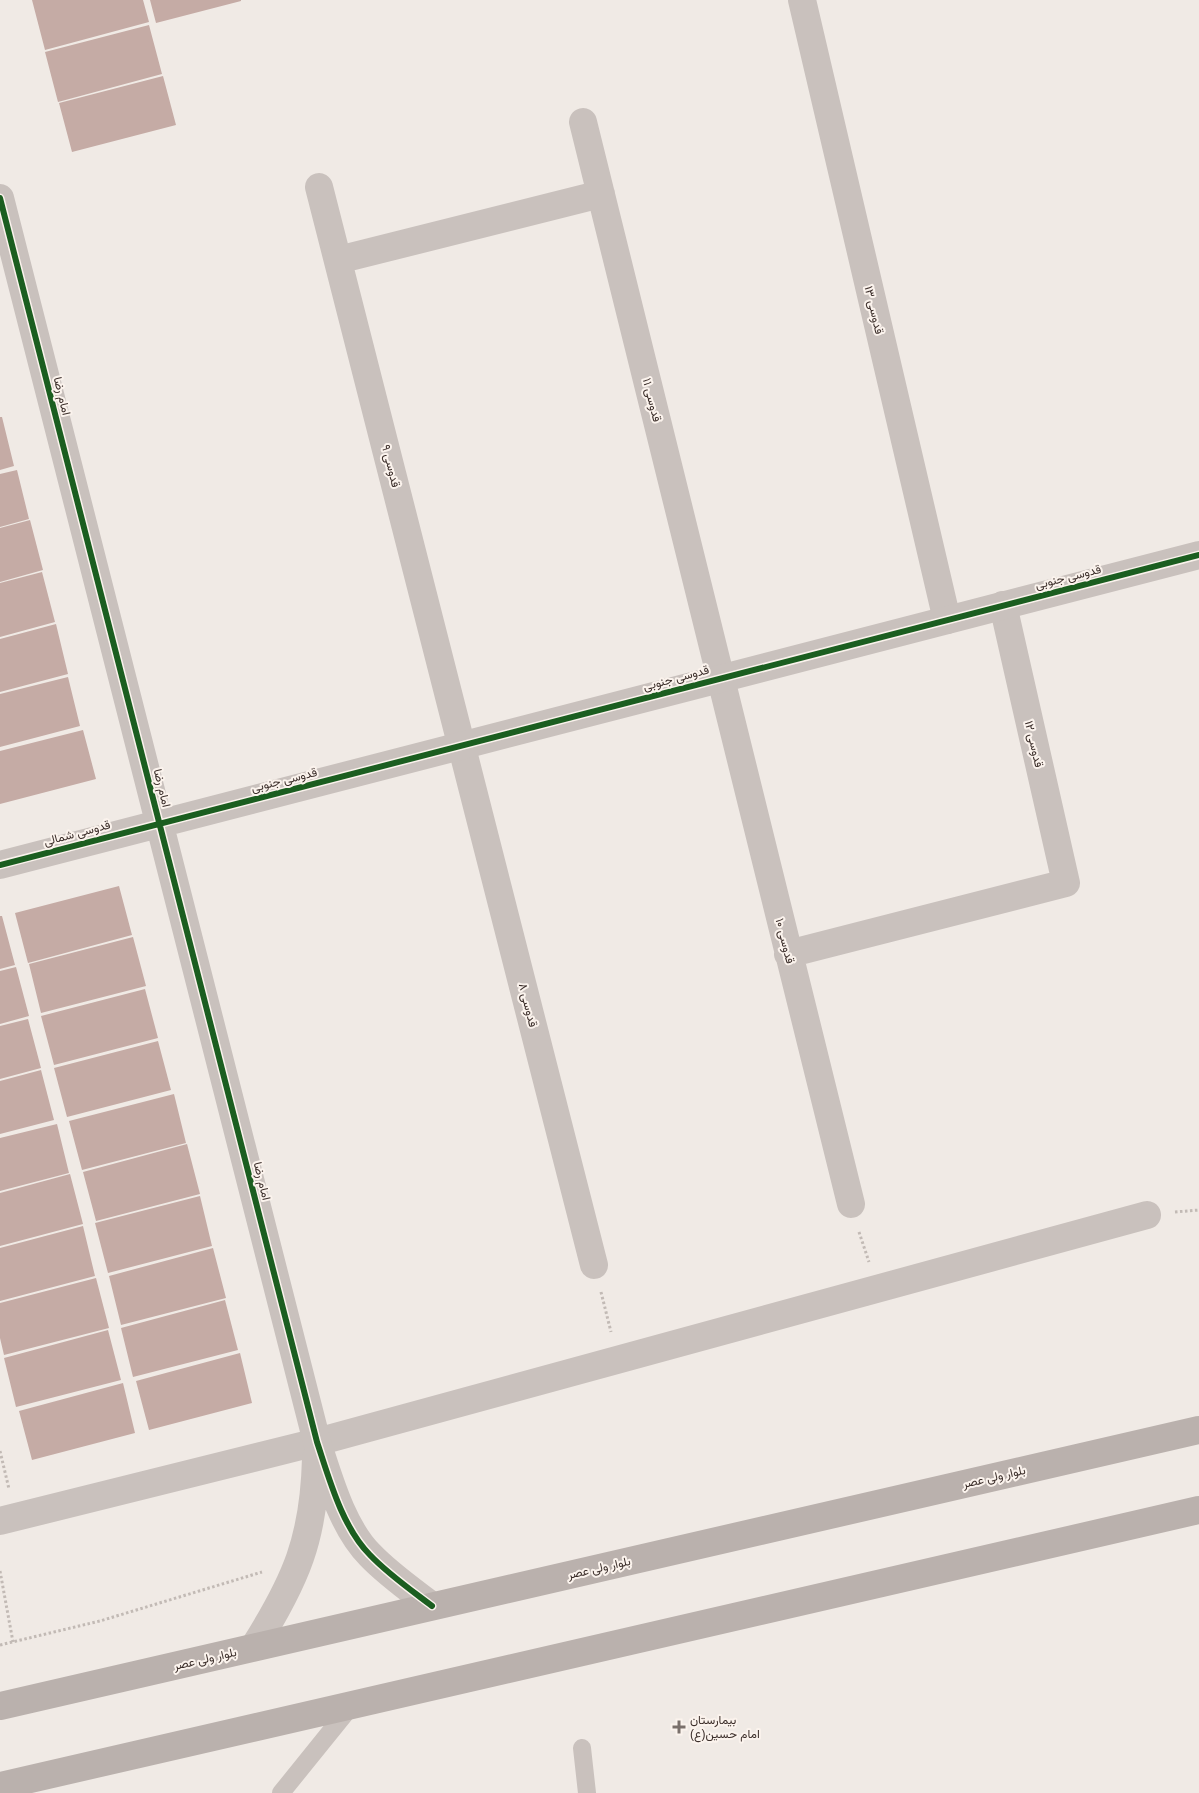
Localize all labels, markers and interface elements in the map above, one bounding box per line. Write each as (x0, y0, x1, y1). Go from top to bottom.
street label: قدوسی ۱۳ (861, 284, 886, 336)
street label: امام رضا (50, 375, 74, 417)
street label: قدوسی ۱۱ (639, 377, 664, 424)
street label: قدوسی ۹ (378, 443, 403, 489)
street label: قدوسی جنوبی (1033, 562, 1103, 593)
street label: قدوسی جنوبی (642, 662, 711, 694)
street label: قدوسی ۱۲ (1021, 719, 1046, 769)
street label: قدوسی جنوبی (249, 765, 319, 796)
street label: امام رضا (150, 767, 174, 809)
street label: قدوسی شمالی (42, 817, 112, 850)
street label: قدوسی ۱۰ (772, 917, 797, 965)
street label: قدوسی ۸ (515, 982, 540, 1029)
street label: امام رضا (250, 1160, 274, 1202)
street label: بلوار ولی عصر (960, 1463, 1027, 1492)
street label: بلوار ولی عصر (565, 1554, 632, 1583)
street label: بلوار ولی عصر (171, 1645, 238, 1674)
place label: بیمارستان امام حسین(ع) (690, 1713, 760, 1743)
marker: بیمارستان امام حسین(ع) (672, 1720, 686, 1734)

